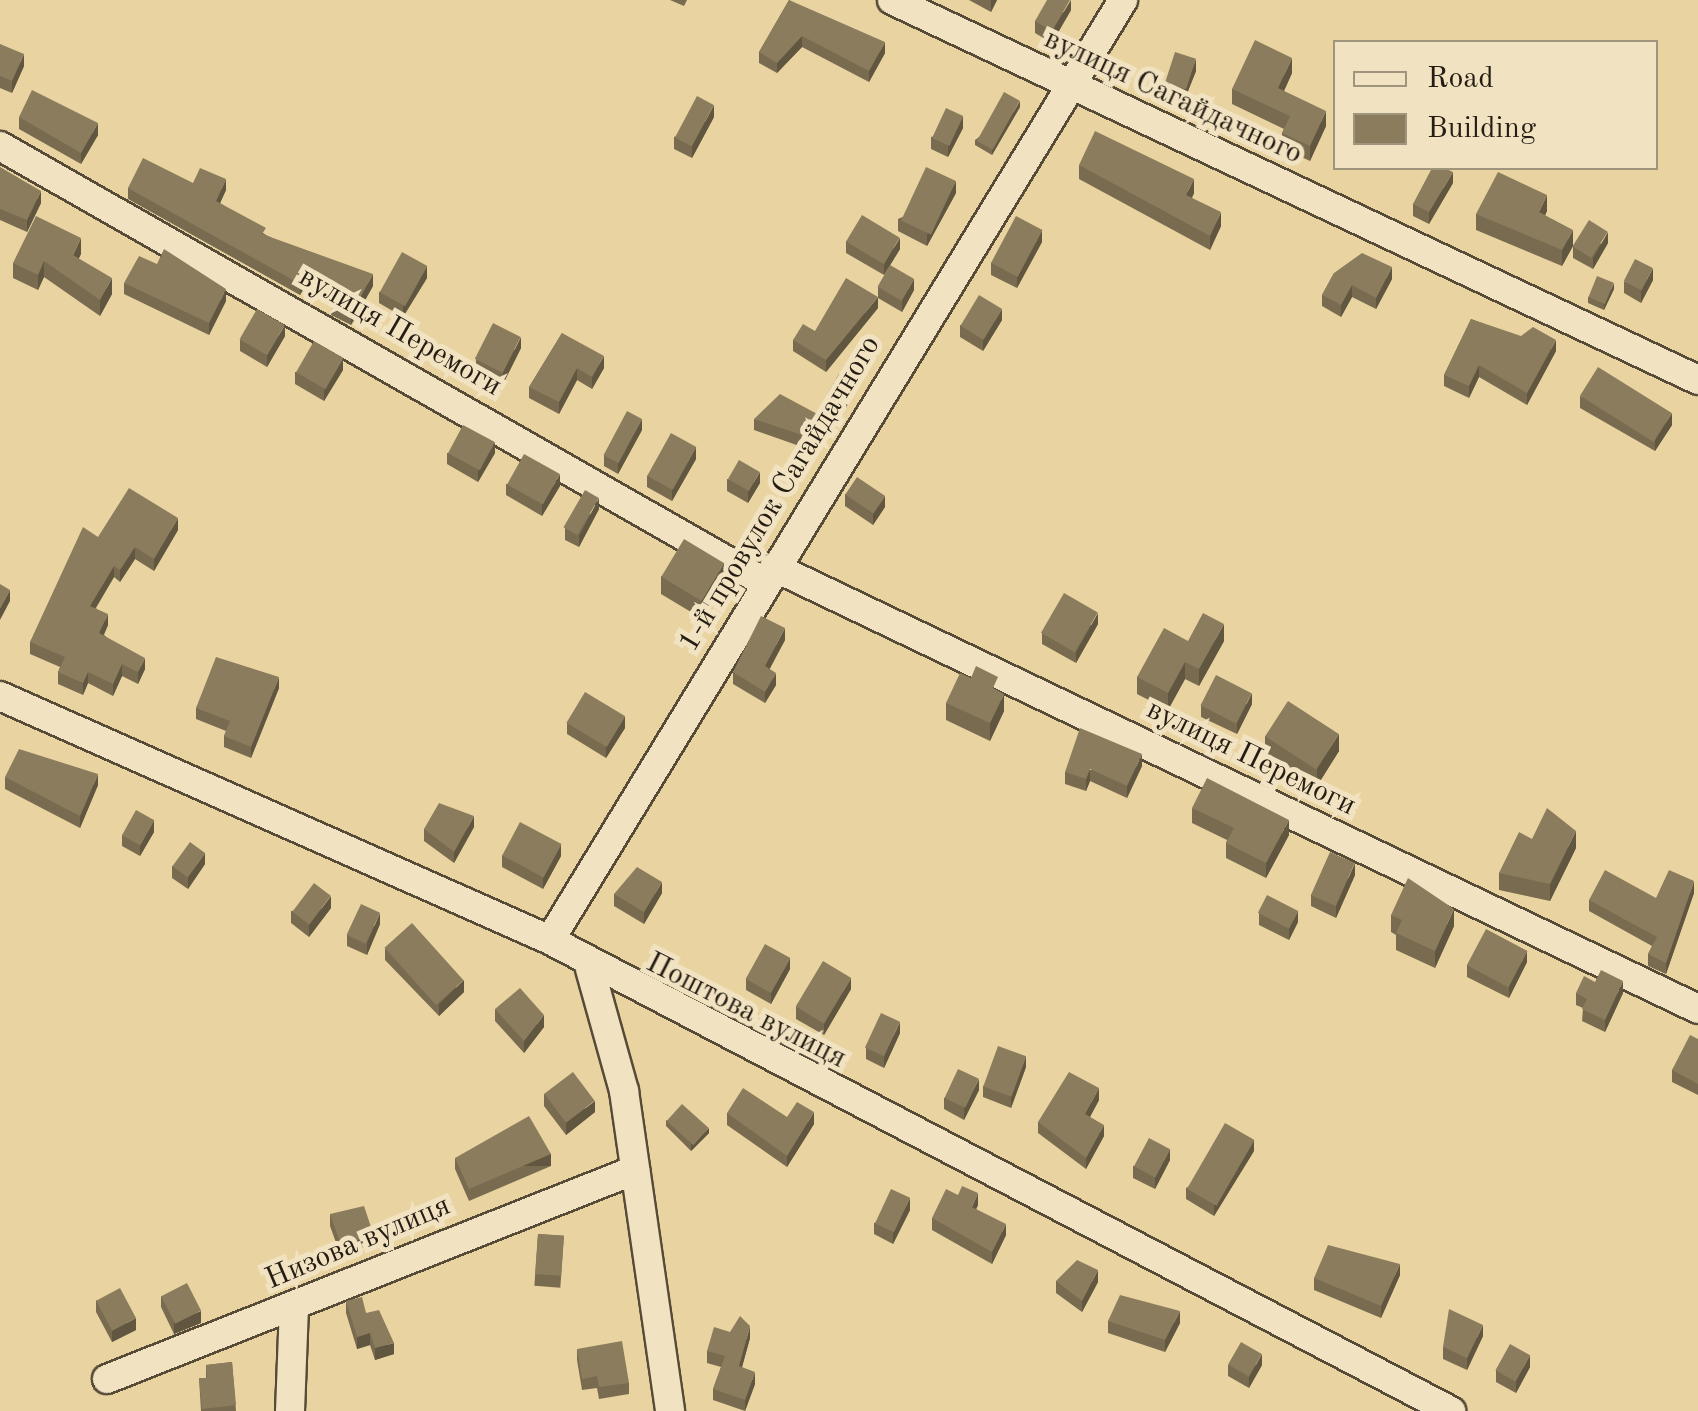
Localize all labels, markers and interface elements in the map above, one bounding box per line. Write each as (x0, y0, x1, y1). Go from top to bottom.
street label: вулиця Сагайдачного (1038, 21, 1308, 173)
legend (1333, 40, 1658, 170)
text: Road (1427, 64, 1494, 94)
text: Building (1427, 114, 1536, 144)
street label: вулиця Перемоги (292, 259, 508, 405)
street label: 1-й провулок Сагайдачного (671, 329, 889, 659)
street label: вулиця Перемоги (1140, 692, 1362, 824)
street label: Поштова вулиця (640, 945, 852, 1077)
street label: Низова вулиця (260, 1188, 456, 1298)

